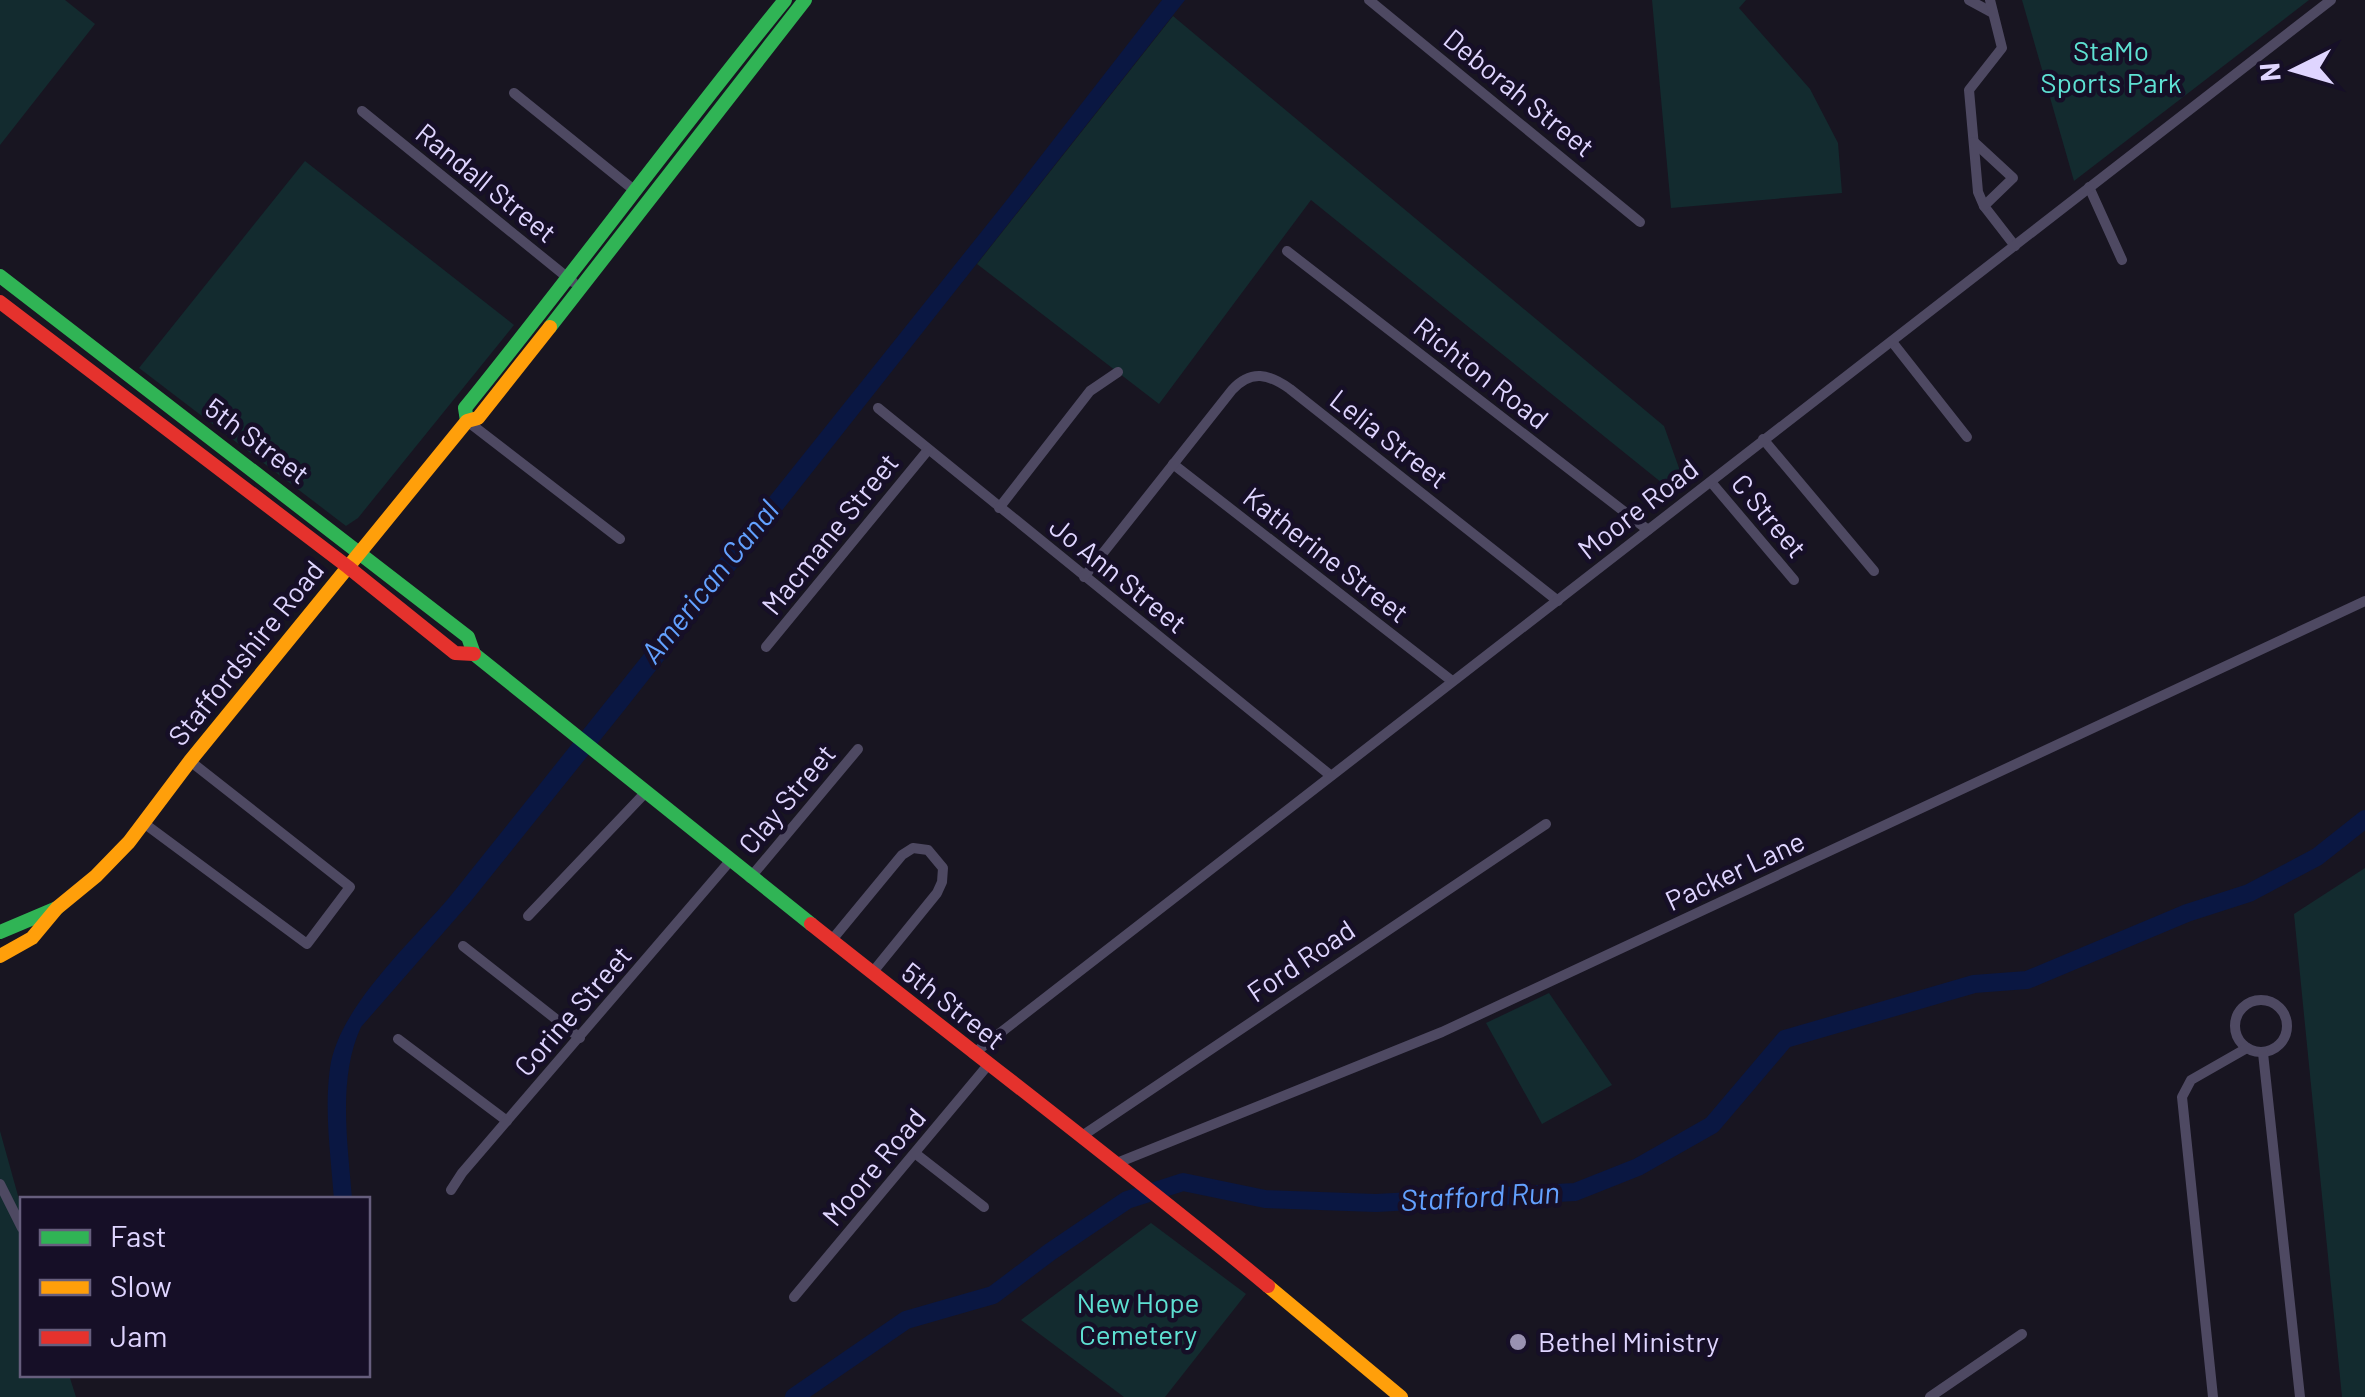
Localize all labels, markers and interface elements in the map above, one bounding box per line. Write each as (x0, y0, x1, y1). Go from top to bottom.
north arrow (2245, 20, 2345, 120)
street label: Deborah Street (1437, 21, 1602, 163)
park label: StaMo Sports Park (2040, 33, 2182, 99)
text: N (2251, 62, 2287, 83)
street label: Randall Street (410, 115, 564, 249)
street label: Richton Road (1407, 309, 1556, 435)
street label: Lelia Street (1324, 381, 1456, 495)
street label: 5th Street (199, 390, 316, 490)
street label: Macmane Street (754, 446, 905, 621)
street label: Moore Road (1571, 451, 1704, 566)
street label: C Street (1725, 466, 1815, 564)
street label: Katherine Street (1237, 479, 1416, 629)
water label: American Canal (632, 492, 785, 669)
street label: Jo Ann Street (1043, 509, 1194, 640)
street label: Staffordshire Road (160, 553, 330, 752)
street label: Clay Street (731, 737, 842, 860)
street label: Packer Lane (1660, 823, 1810, 917)
street label: Ford Road (1240, 912, 1361, 1009)
street label: Corine Street (506, 938, 638, 1082)
street label: 5th Street (895, 954, 1012, 1056)
street label: Moore Road (814, 1101, 932, 1232)
water label: Stafford Run (1399, 1173, 1561, 1217)
legend (20, 1197, 370, 1377)
text: Fast (110, 1217, 167, 1253)
text: Slow (110, 1267, 172, 1303)
park label: New Hope Cemetery (1076, 1285, 1200, 1351)
text: Jam (110, 1317, 167, 1353)
place label: Bethel Ministry (1538, 1324, 1719, 1358)
marker: Bethel Ministry (1507, 1331, 1529, 1353)

